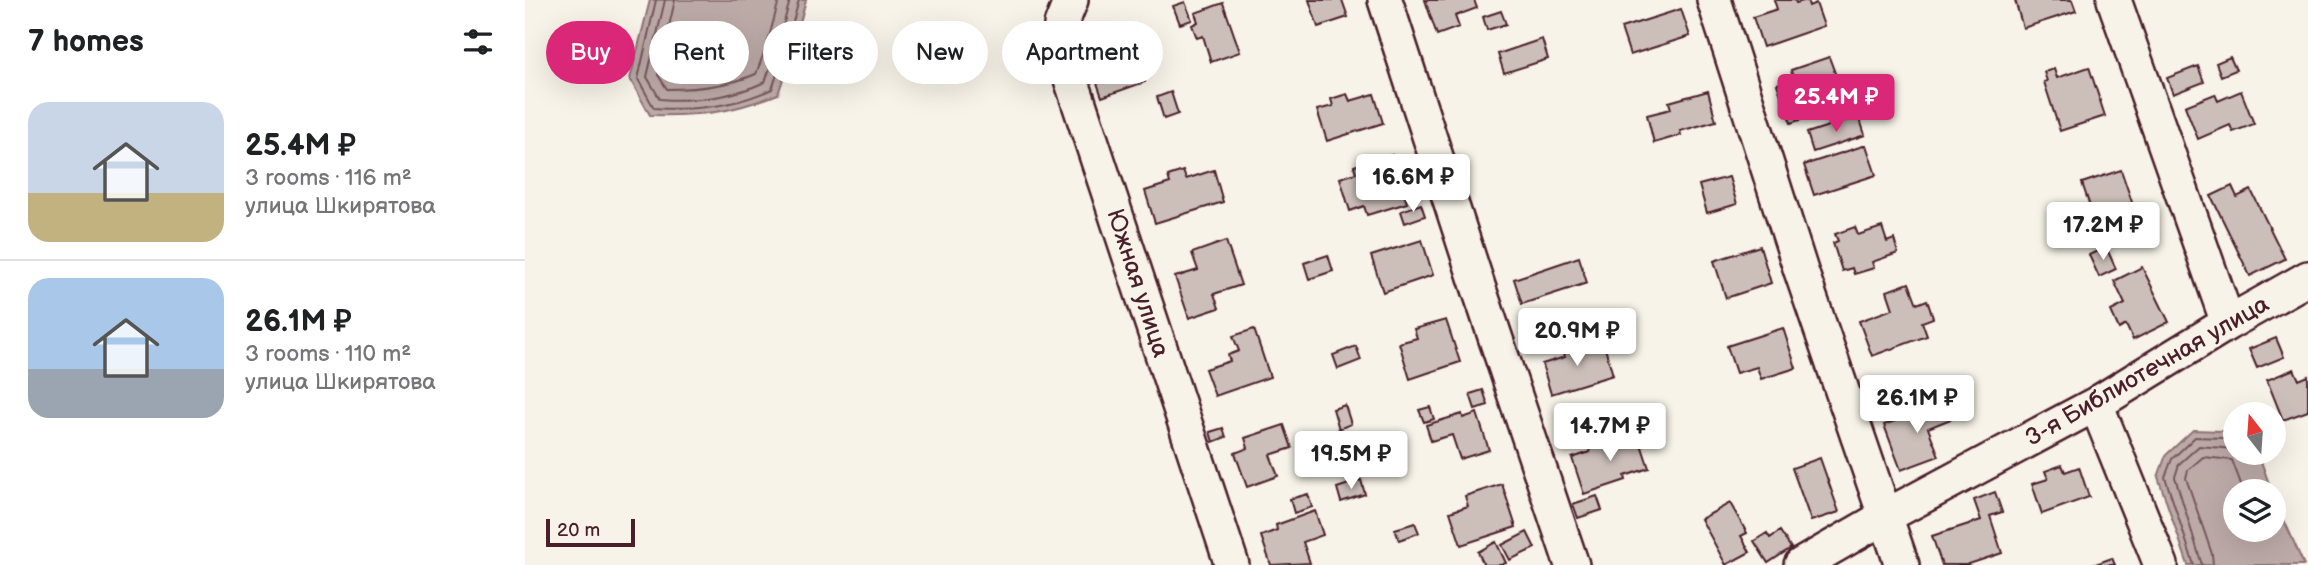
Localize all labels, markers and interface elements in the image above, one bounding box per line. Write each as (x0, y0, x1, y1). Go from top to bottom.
chip: Buy (546, 21, 635, 84)
chip: Rent (649, 21, 749, 84)
chip: Filters (763, 21, 878, 84)
chip: New (892, 21, 988, 84)
chip: Apartment (1002, 21, 1163, 84)
icon: filters (459, 23, 497, 61)
text: 7 homes (28, 24, 144, 60)
pin: 25.4M ₽ (1771, 74, 1901, 134)
text: 25.4M ₽ (1793, 83, 1879, 111)
text: 25.4M ₽ (245, 128, 356, 164)
icon: home (84, 130, 168, 214)
pin: 16.6M ₽ (1348, 154, 1478, 214)
text: 16.6M ₽ (1372, 163, 1454, 191)
text: 3 rooms · 116 m² (245, 164, 412, 192)
text: улица Шкирятова (245, 192, 436, 220)
pin: 17.2M ₽ (2038, 202, 2168, 262)
street label: Южная улица (1100, 205, 1176, 361)
text: 17.2M ₽ (2063, 211, 2143, 239)
street label: 3-я Библиотечная улица (2020, 289, 2274, 453)
text: 26.1M ₽ (245, 304, 352, 340)
icon: home (84, 306, 168, 390)
pin: 20.9M ₽ (1512, 308, 1642, 368)
text: 20.9M ₽ (1534, 317, 1620, 345)
text: 3 rooms · 110 m² (245, 340, 411, 368)
text: улица Шкирятова (245, 368, 436, 396)
pin: 26.1M ₽ (1852, 376, 1982, 435)
text: 26.1M ₽ (1876, 384, 1958, 412)
north arrow (2223, 402, 2285, 466)
map controls (2223, 402, 2286, 542)
pin: 14.7M ₽ (1545, 404, 1675, 463)
text: 14.7M ₽ (1570, 412, 1650, 440)
pin: 19.5M ₽ (1286, 432, 1416, 491)
text: 19.5M ₽ (1311, 440, 1391, 468)
button: layers (2223, 479, 2286, 542)
scale bar (546, 516, 635, 548)
text: 20 m (557, 519, 600, 542)

